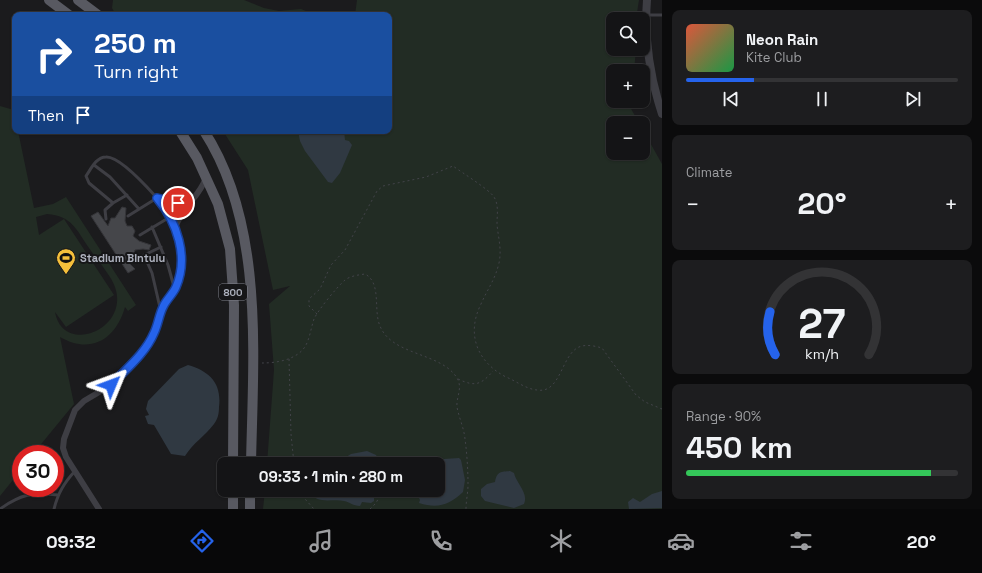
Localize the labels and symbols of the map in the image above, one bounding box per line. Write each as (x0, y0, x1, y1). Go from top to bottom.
pin (161, 186, 195, 220)
sports icon: Stadium Bintulu (55, 247, 77, 275)
place label: Stadium Bintulu (80, 251, 165, 265)
road number: 800 (219, 284, 247, 300)
position arrow (90, 364, 132, 406)
speed limit sign: 30 (12, 445, 64, 497)

